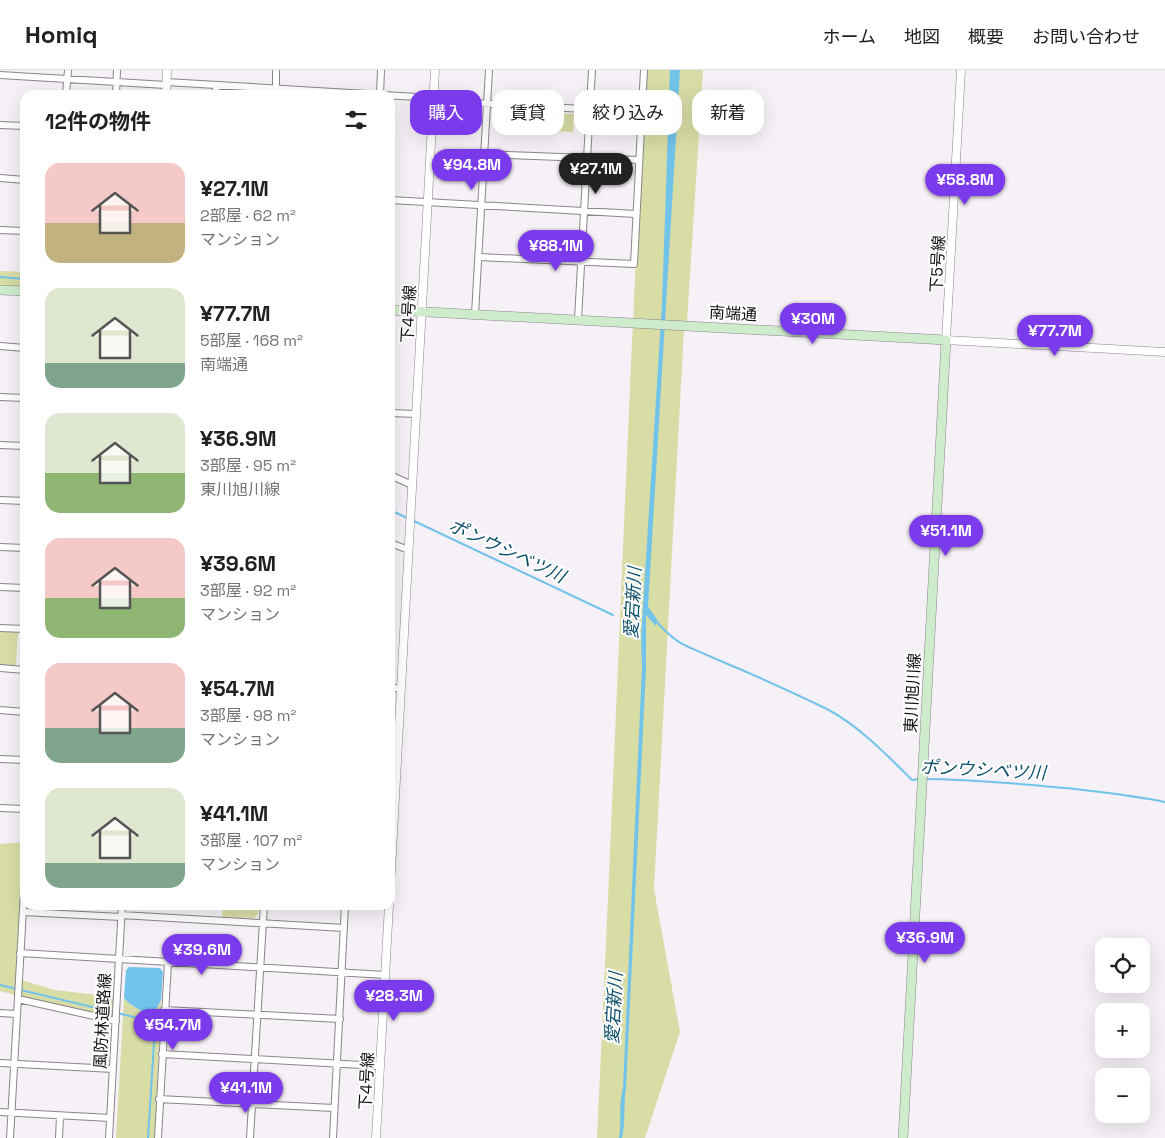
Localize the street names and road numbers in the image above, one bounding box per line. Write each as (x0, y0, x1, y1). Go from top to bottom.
street label: 下5号線 (926, 235, 949, 293)
street label: 下4号線 (396, 285, 421, 344)
street label: 南端通 (708, 302, 757, 325)
street label: 東川旭川線 (900, 653, 925, 734)
street label: 風防林道路線 (90, 973, 115, 1070)
street label: 下4号線 (354, 1052, 379, 1111)

